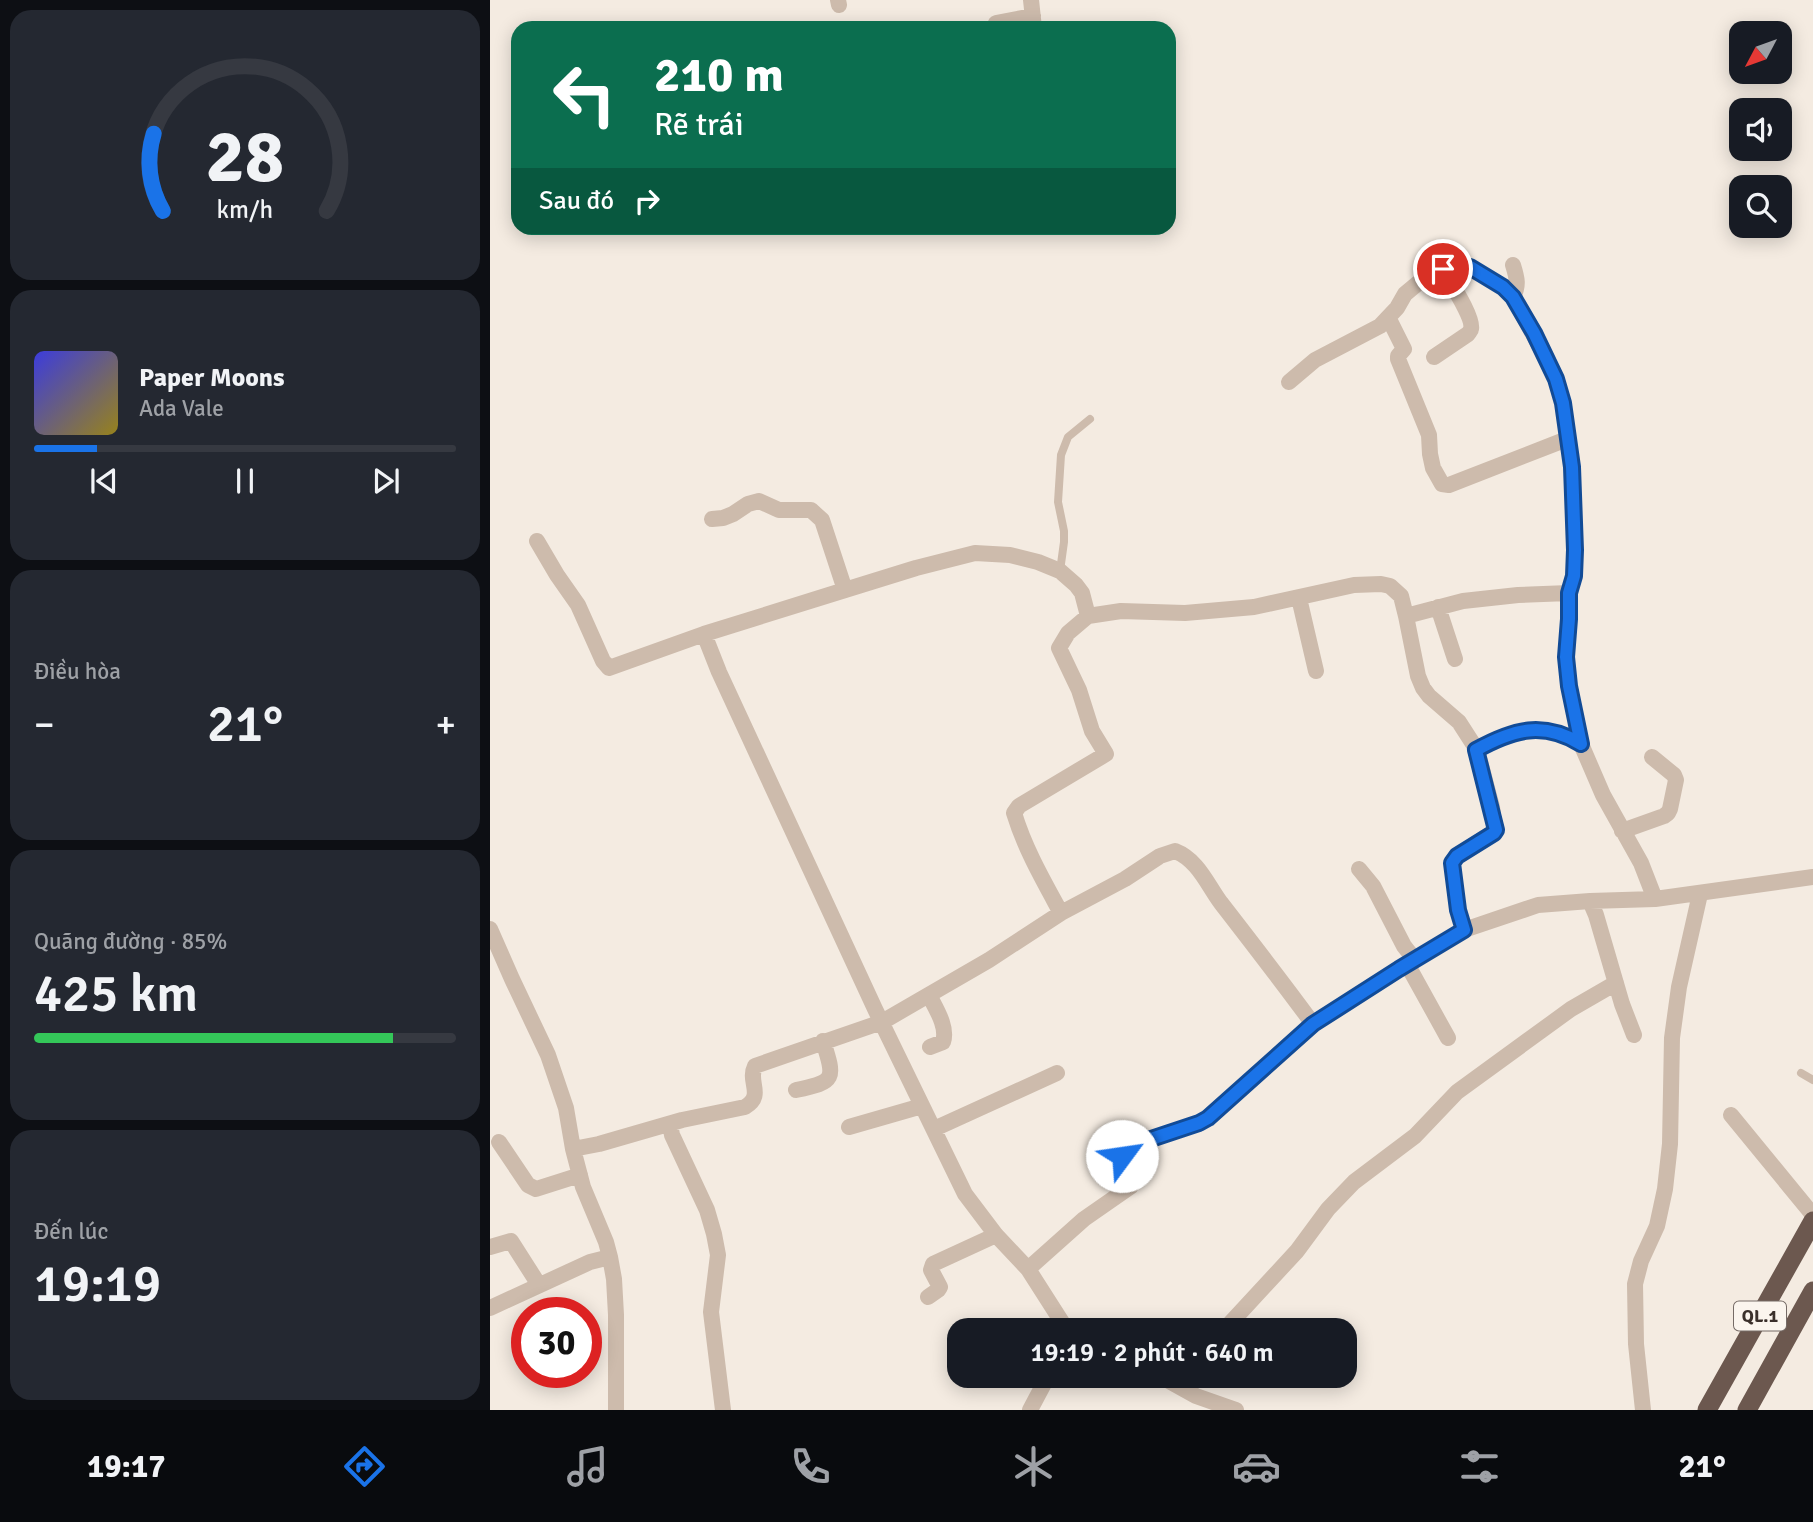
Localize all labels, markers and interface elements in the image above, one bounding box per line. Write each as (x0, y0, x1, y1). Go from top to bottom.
north arrow (1729, 21, 1792, 84)
map controls (1729, 21, 1792, 238)
text: 210 m (654, 45, 784, 105)
icon: left (539, 49, 630, 140)
button: sound (1729, 98, 1792, 161)
text: Rẽ trái (654, 105, 744, 144)
text: 28 (206, 113, 284, 202)
button: search (1729, 175, 1792, 238)
icon: right (628, 182, 666, 220)
text: Sau đó (539, 185, 614, 217)
text: km/h (217, 194, 273, 225)
pin (1413, 239, 1473, 299)
icon: arrive (1424, 250, 1462, 288)
text: Paper Moons (139, 362, 285, 394)
text: Ada Vale (139, 394, 224, 423)
icon: previous (85, 462, 123, 500)
icon: pause (226, 462, 264, 500)
icon: next (367, 462, 405, 500)
text: Điều hòa (34, 657, 121, 686)
text: 21° (207, 692, 283, 756)
text: − (34, 701, 55, 748)
text: + (435, 701, 456, 748)
text: Quãng đường · 85% (34, 927, 227, 956)
text: 425 km (34, 962, 198, 1026)
position arrow (1085, 1119, 1159, 1193)
text: Đến lúc (34, 1217, 108, 1246)
text: 19:19 (34, 1252, 161, 1316)
speed limit sign: 30 (511, 1297, 602, 1388)
road number: QL.1 (1734, 1302, 1786, 1330)
text: 19:19 · 2 phút · 640 m (1030, 1337, 1274, 1369)
icon: directions (340, 1442, 389, 1491)
icon: music (563, 1442, 612, 1491)
icon: phone (786, 1442, 835, 1491)
icon: climate (1009, 1442, 1058, 1491)
icon: car (1232, 1442, 1281, 1491)
icon: filters (1455, 1442, 1504, 1491)
text: 19:17 (87, 1447, 166, 1486)
text: 21° (1678, 1447, 1726, 1486)

